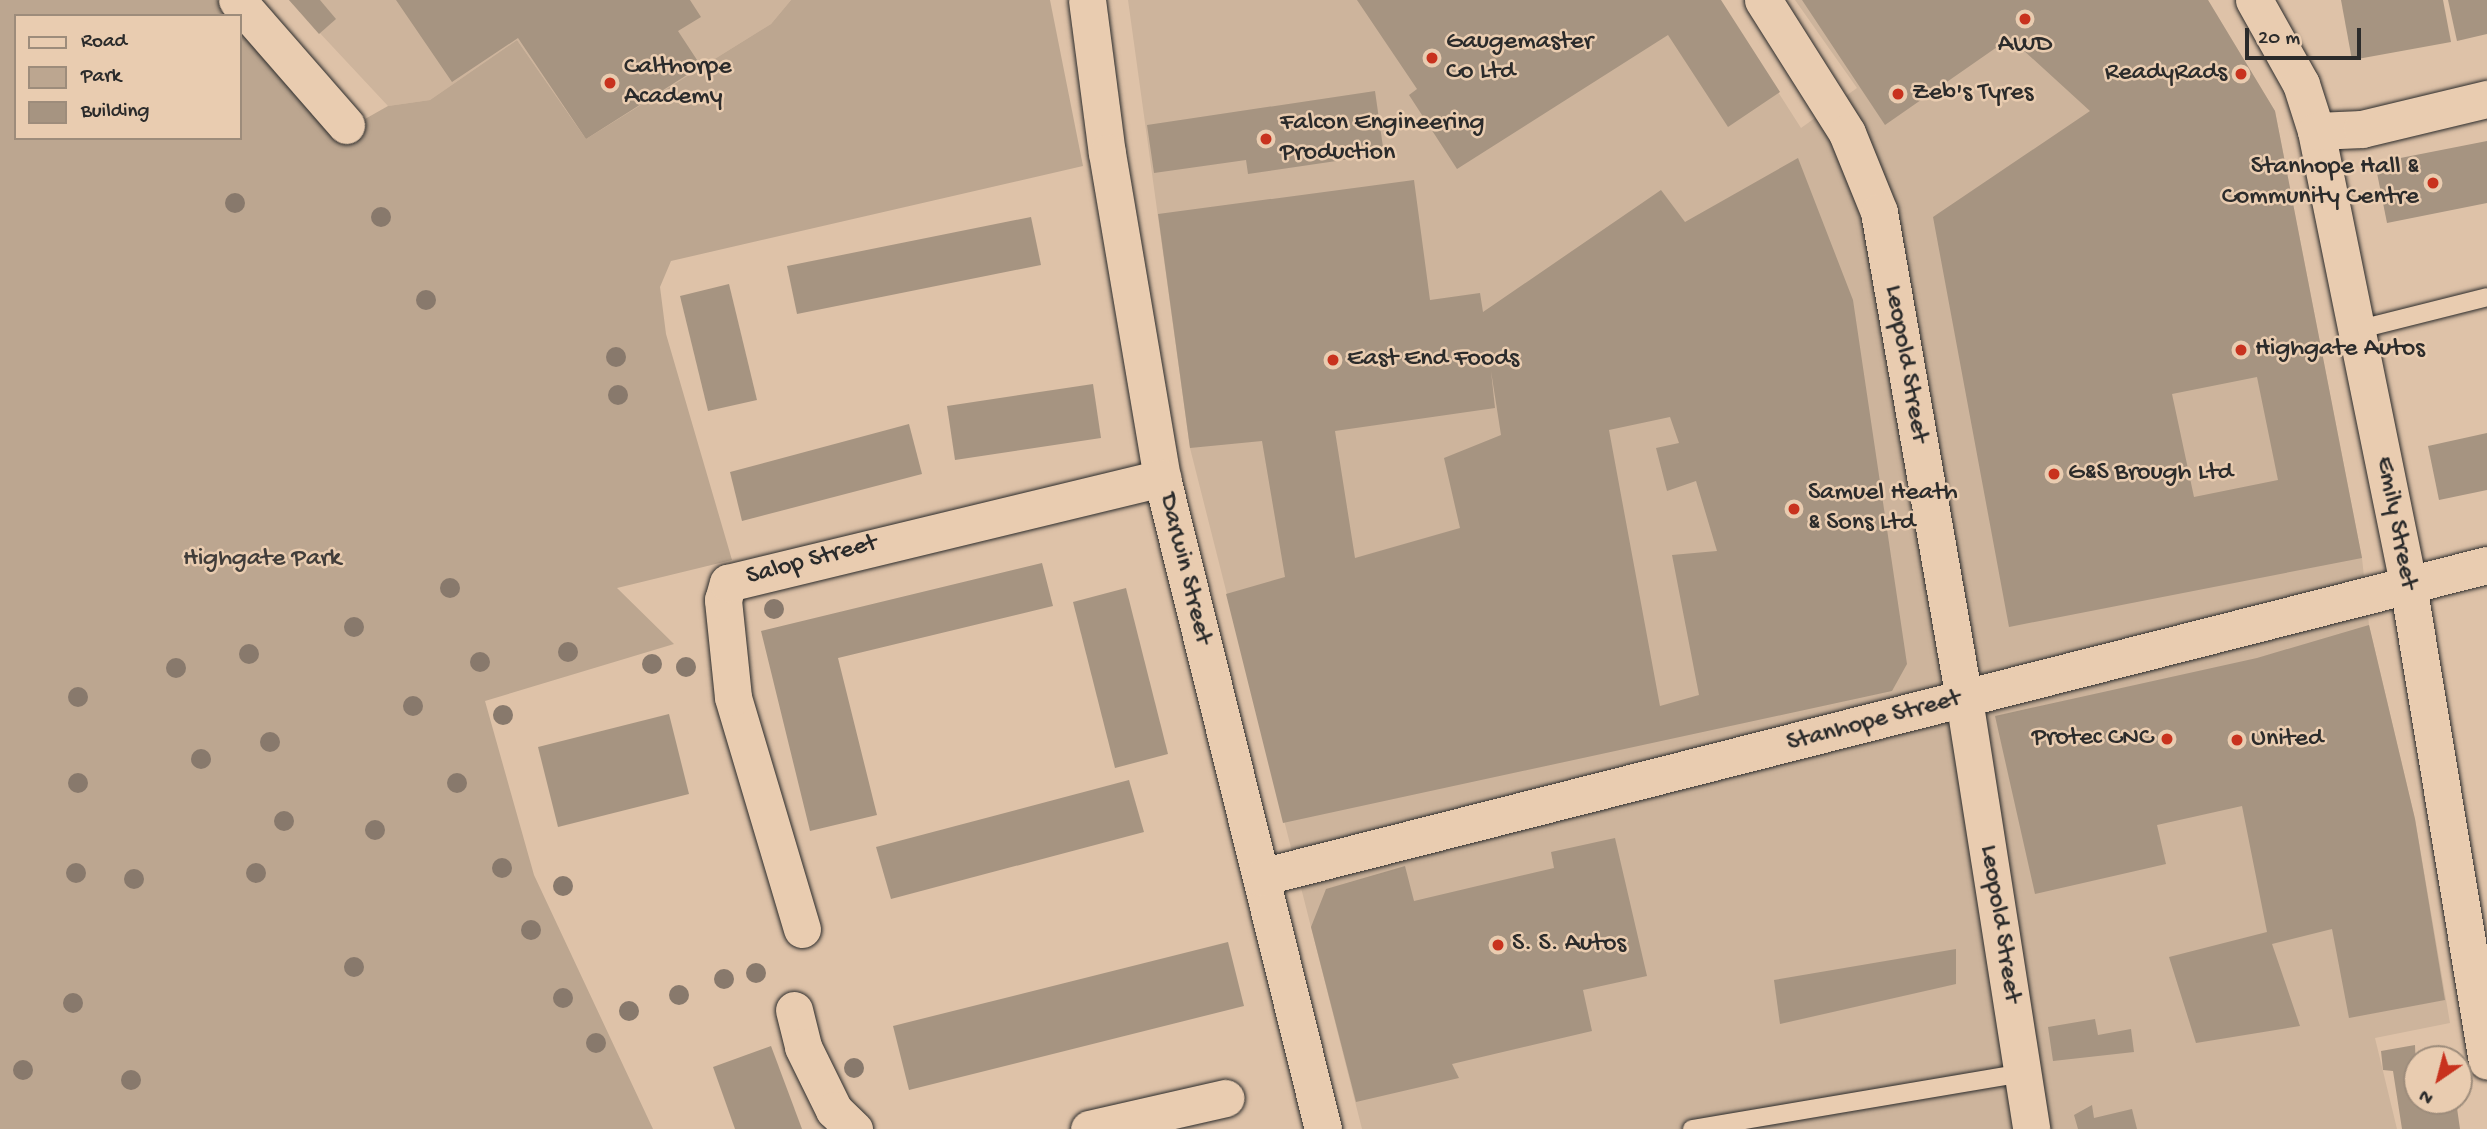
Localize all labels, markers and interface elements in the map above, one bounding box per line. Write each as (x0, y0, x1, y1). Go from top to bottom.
marker: AWD (2017, 11, 2033, 27)
legend (14, 14, 242, 140)
scale bar (2249, 14, 2364, 58)
place label: Gaugemaster Co Ltd (1446, 27, 1593, 88)
text: 20 m (2258, 27, 2300, 52)
text: Road (81, 30, 127, 55)
place label: AWD (1998, 30, 2052, 62)
marker: Gaugemaster Co Ltd (1424, 50, 1440, 66)
place label: Calthorpe Academy (624, 52, 732, 114)
place label: ReadyRads (2105, 58, 2227, 90)
text: Park (81, 65, 121, 90)
marker: ReadyRads (2233, 66, 2249, 82)
marker: Calthorpe Academy (602, 75, 618, 91)
place label: Zeb's Tyres (1912, 78, 2033, 110)
marker: Zeb's Tyres (1890, 86, 1906, 102)
text: Building (81, 100, 150, 125)
place label: Falcon Engineering Production (1280, 108, 1484, 170)
marker: Falcon Engineering Production (1258, 131, 1274, 147)
place label: Stanhope Hall & Community Centre (2222, 152, 2419, 214)
marker: Stanhope Hall & Community Centre (2425, 175, 2441, 191)
street label: Leopold Street (1876, 283, 1934, 445)
place label: Highgate Autos (2255, 334, 2425, 366)
marker: Highgate Autos (2233, 342, 2249, 358)
place label: East End Foods (1347, 344, 1519, 376)
marker: East End Foods (1325, 352, 1341, 368)
street label: Emily Street (2367, 454, 2423, 592)
place label: G&S Brough Ltd (2068, 458, 2233, 490)
marker: G&S Brough Ltd (2046, 466, 2062, 482)
place label: Samuel Heath & Sons Ltd (1808, 478, 1958, 540)
street label: Darwin Street (1150, 490, 1218, 648)
marker: Samuel Heath & Sons Ltd (1786, 501, 1802, 517)
street label: Salop Street (743, 529, 881, 593)
park label: Highgate Park (183, 544, 341, 576)
street label: Stanhope Street (1784, 684, 1964, 760)
place label: Protec CNC (2032, 723, 2153, 755)
place label: United (2251, 724, 2323, 756)
marker: Protec CNC (2159, 731, 2175, 747)
marker: United (2229, 732, 2245, 748)
street label: Leopold Street (1971, 843, 2027, 1005)
place label: S. S. Autos (1512, 929, 1626, 961)
marker: S. S. Autos (1490, 937, 1506, 953)
north arrow (2403, 1045, 2473, 1115)
text: N (2415, 1083, 2438, 1109)

